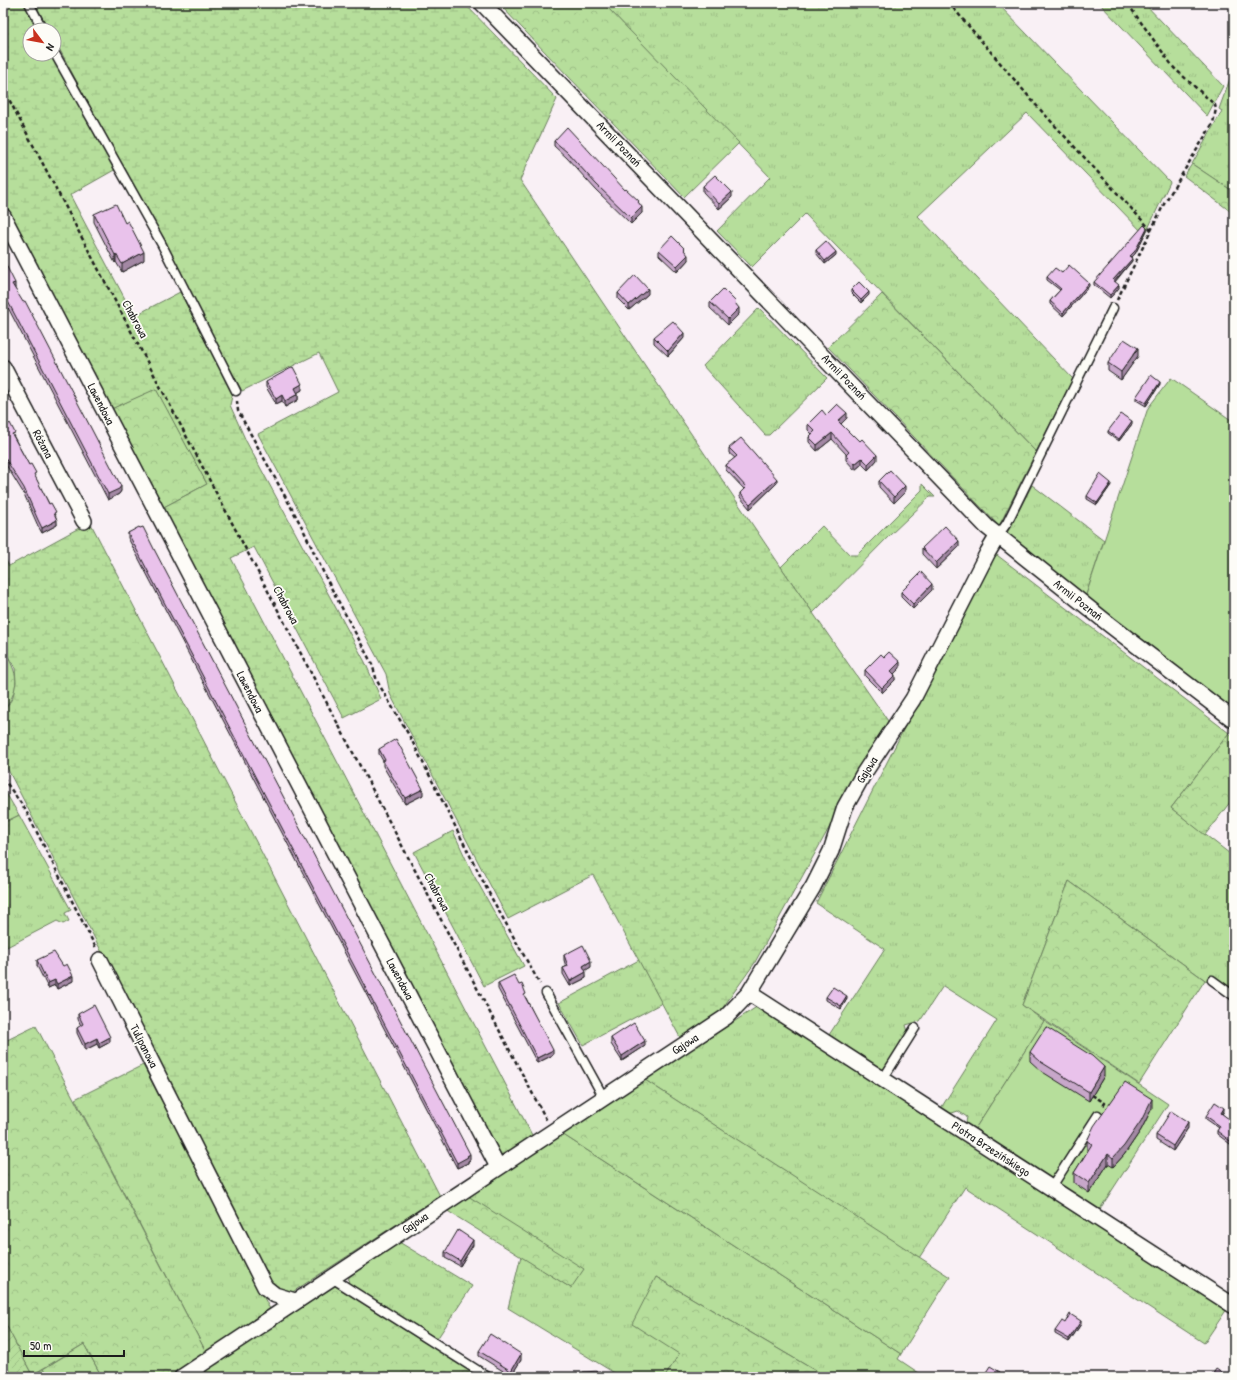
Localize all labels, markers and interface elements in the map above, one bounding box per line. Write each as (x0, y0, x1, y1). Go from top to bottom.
north arrow (22, 22, 62, 62)
text: N (43, 41, 58, 54)
street label: Armii Poznań (593, 117, 646, 170)
street label: Chabrowa (118, 297, 153, 341)
street label: Armii Poznań (818, 350, 871, 403)
street label: Lawendowa (84, 380, 119, 428)
street label: Różana (29, 426, 58, 461)
street label: Armii Poznań (1050, 575, 1106, 624)
street label: Chabrowa (269, 583, 304, 627)
street label: Lawendowa (233, 668, 268, 716)
street label: Gajowa (852, 753, 881, 786)
street label: Chabrowa (420, 870, 455, 914)
street label: Lawendowa (382, 955, 419, 1003)
street label: Tulipanowa (126, 1021, 163, 1071)
street label: Gajowa (668, 1029, 702, 1058)
street label: Piotra Brzezińskiego (949, 1117, 1034, 1180)
street label: Gajowa (398, 1207, 431, 1238)
scale bar (24, 1332, 124, 1358)
text: 50 m (30, 1337, 51, 1354)

